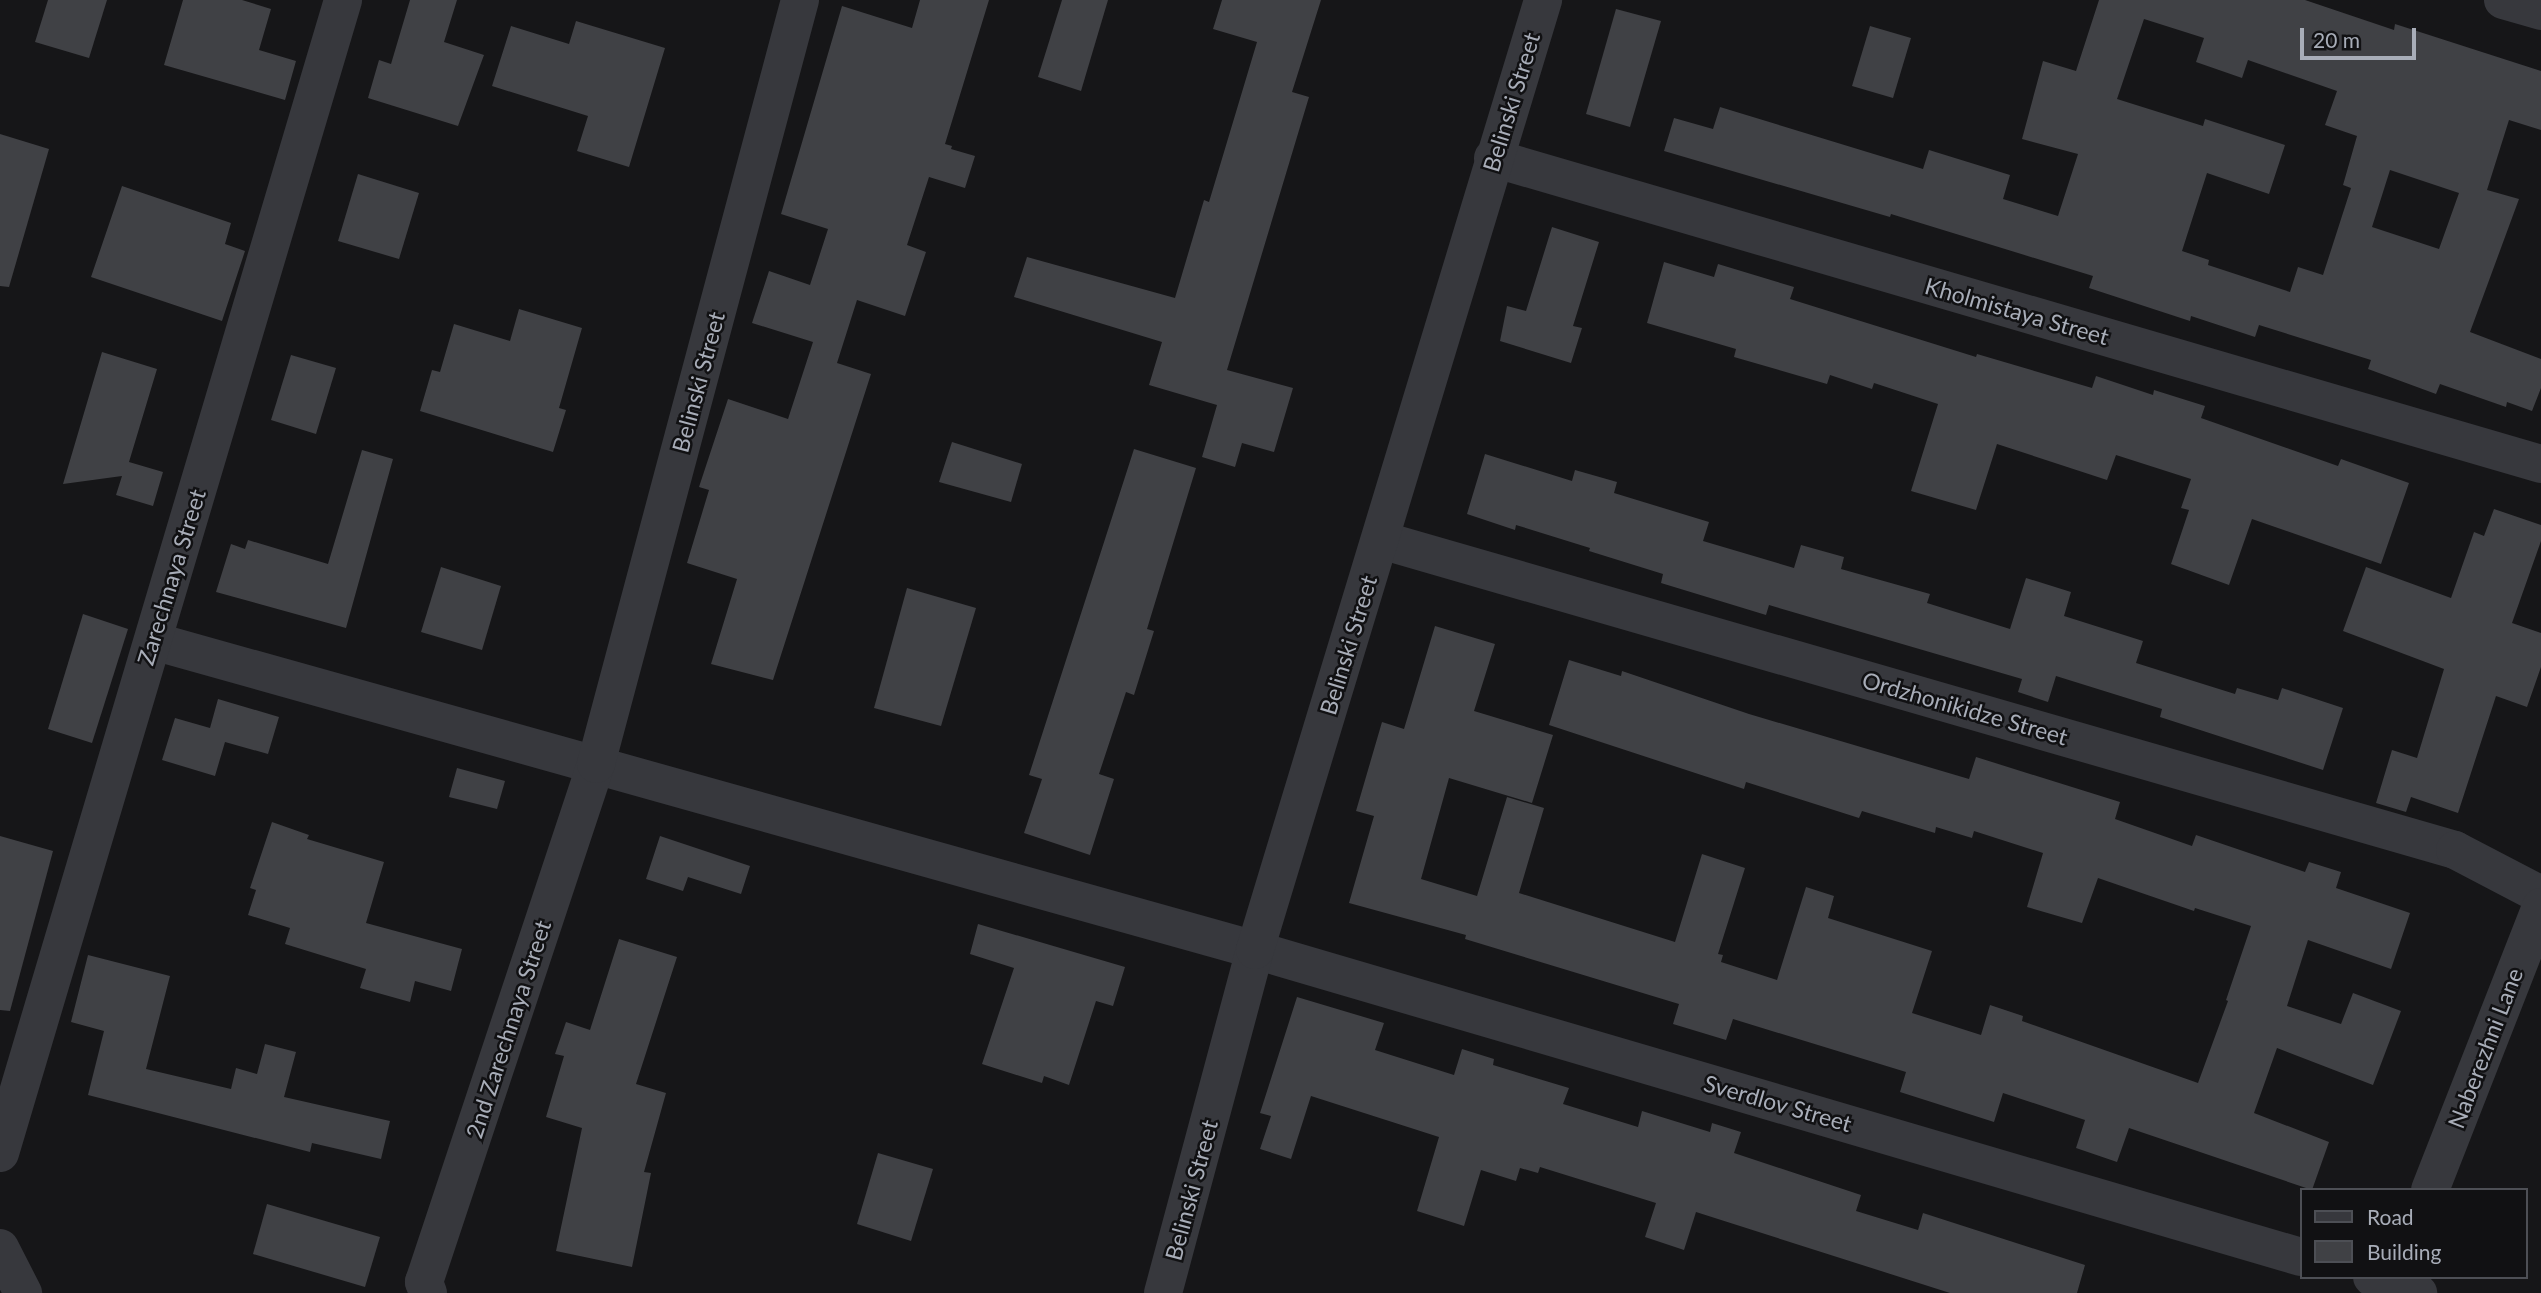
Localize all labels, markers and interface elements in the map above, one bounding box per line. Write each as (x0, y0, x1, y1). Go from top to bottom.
scale bar (2303, 14, 2418, 58)
text: 20 m (2313, 27, 2360, 52)
street label: Belinski Street (1477, 29, 1545, 175)
street label: Kholmistaya Street (1922, 272, 2112, 350)
street label: Belinski Street (666, 309, 730, 455)
street label: Zarechnaya Street (131, 486, 211, 668)
street label: Belinski Street (1314, 572, 1382, 718)
street label: Ordzhonikidze Street (1859, 665, 2071, 751)
street label: 2nd Zarechnaya Street (460, 917, 556, 1141)
street label: Naberezhni Lane (2442, 964, 2528, 1132)
street label: Sverdlov Street (1701, 1069, 1855, 1137)
street label: Belinski Street (1159, 1117, 1223, 1263)
legend (2300, 1188, 2527, 1279)
text: Road (2367, 1204, 2414, 1229)
text: Building (2367, 1239, 2442, 1264)

